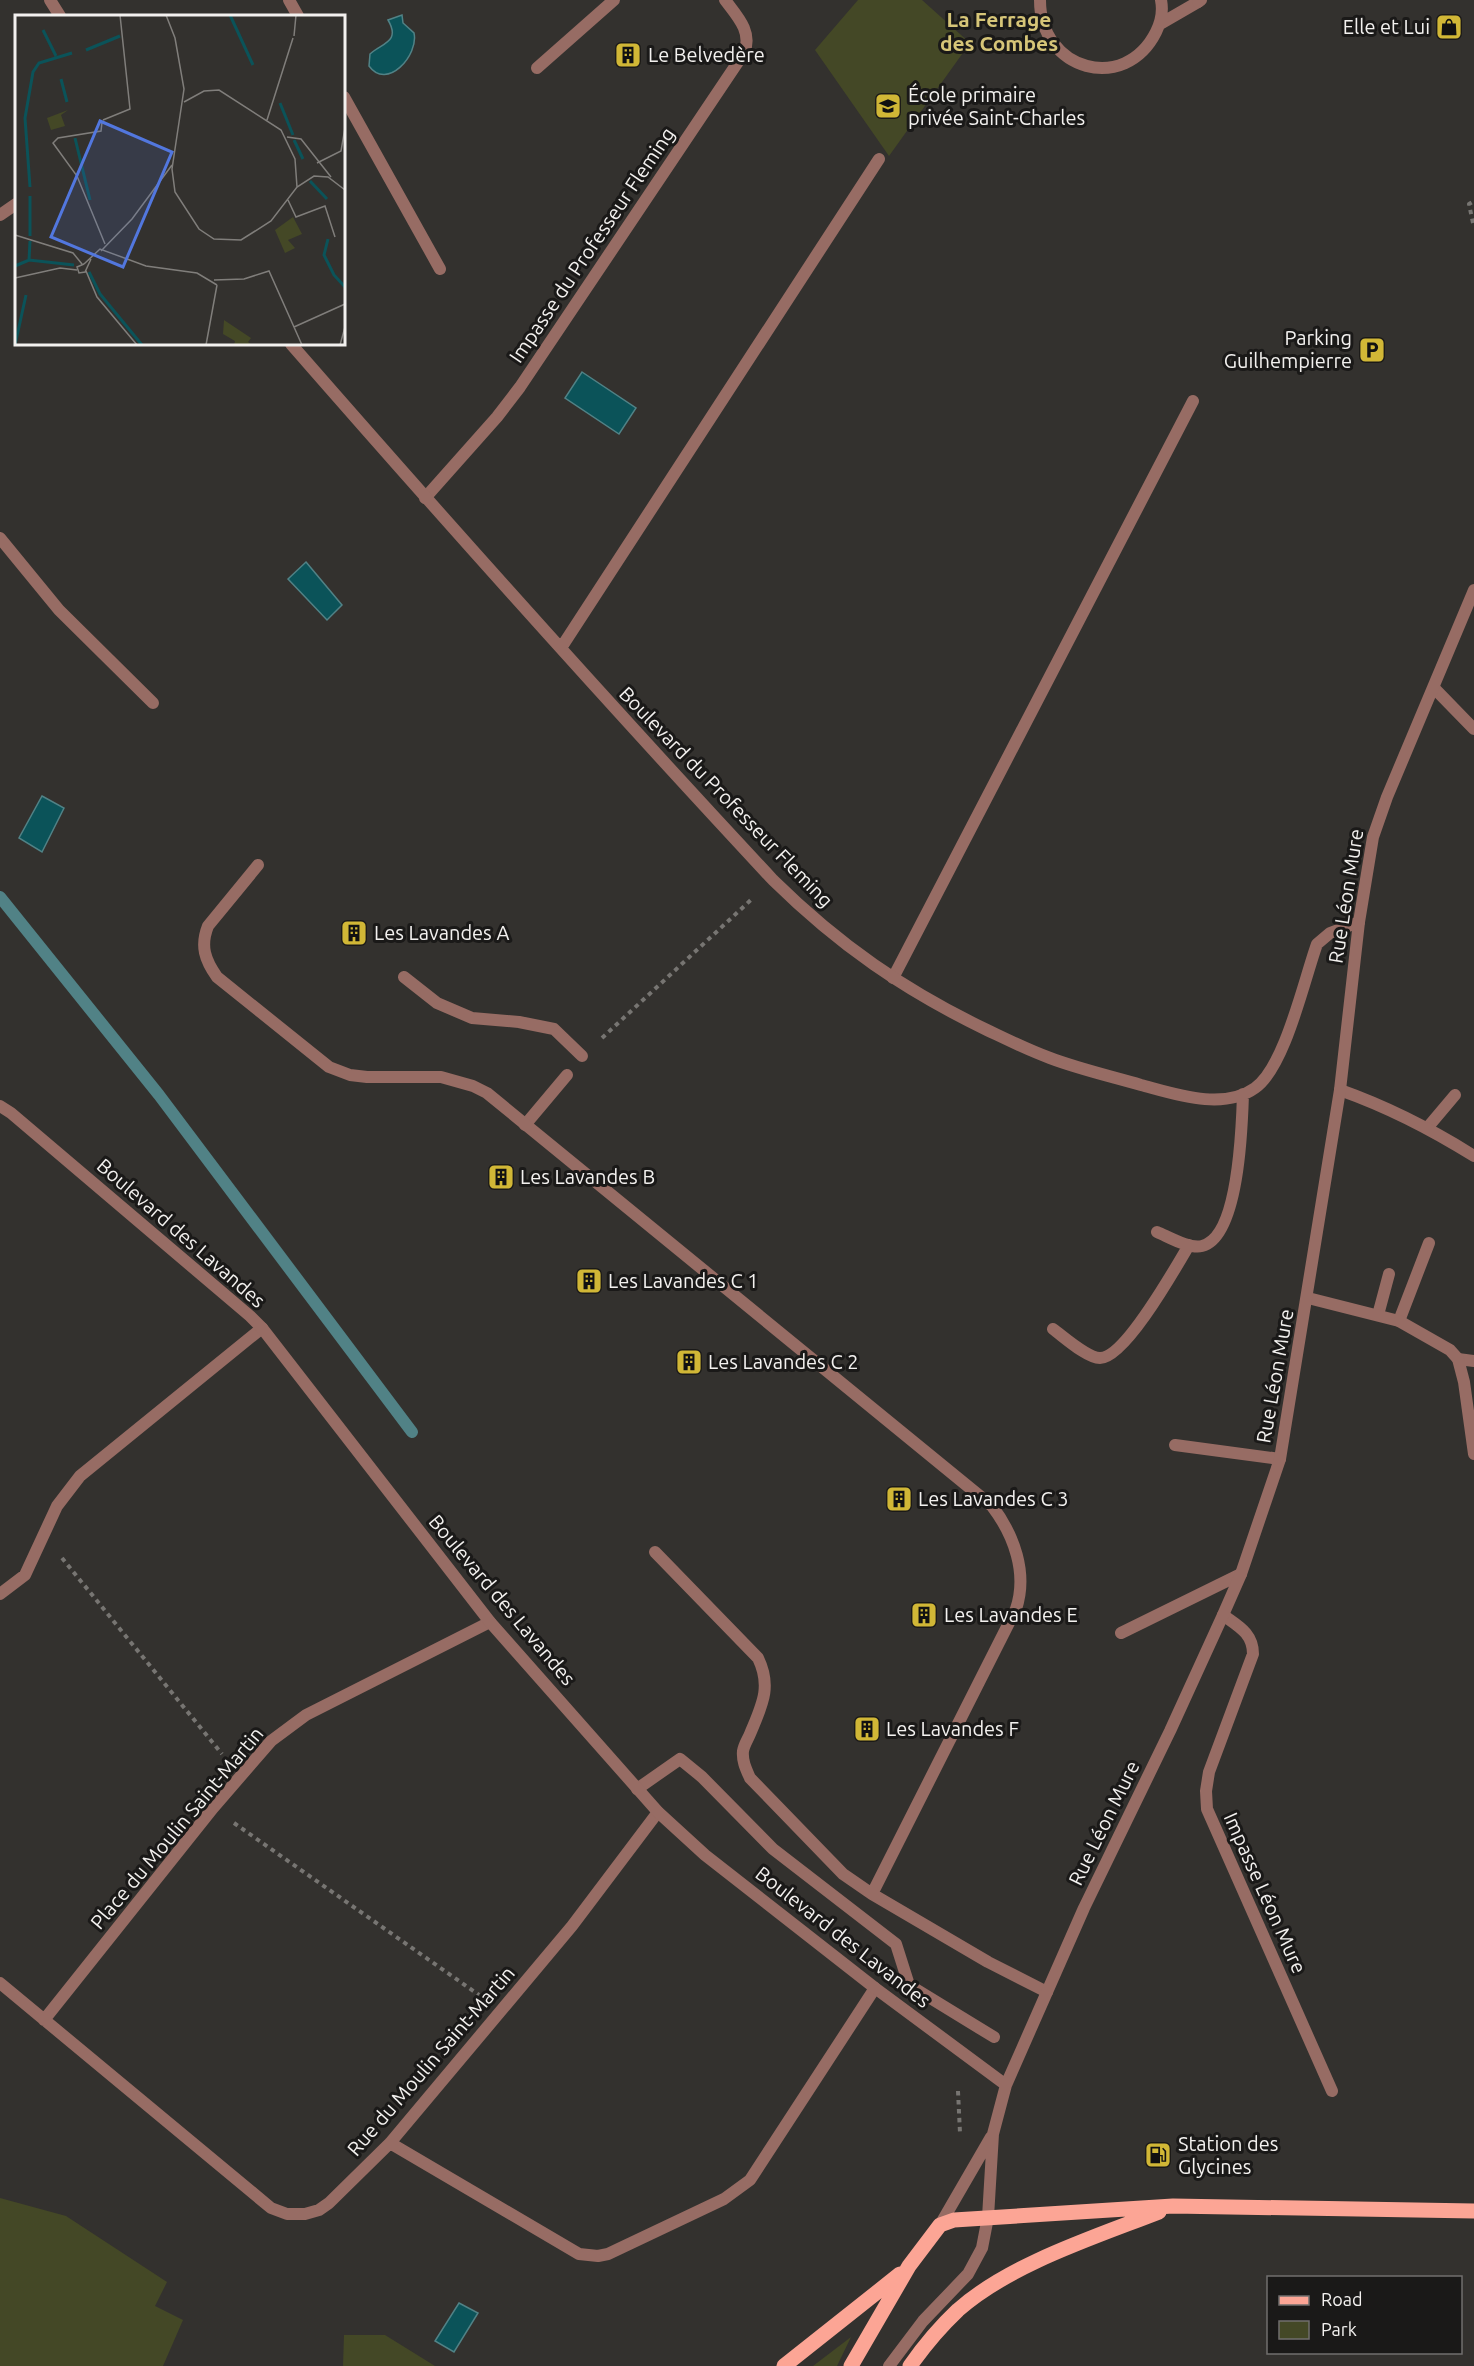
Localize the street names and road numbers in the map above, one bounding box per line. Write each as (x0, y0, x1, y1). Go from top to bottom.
street label: Impasse du Professeur Fleming (504, 123, 679, 367)
street label: Boulevard du Professeur Fleming (615, 682, 838, 912)
street label: Rue Léon Mure (1324, 827, 1367, 965)
street label: Boulevard des Lavandes (93, 1153, 270, 1312)
street label: Rue Léon Mure (1251, 1307, 1298, 1445)
street label: Boulevard des Lavandes (424, 1510, 580, 1690)
street label: Place du Moulin Saint-Martin (85, 1722, 268, 1933)
street label: Rue Léon Mure (1063, 1757, 1144, 1889)
street label: Impasse Léon Mure (1220, 1809, 1311, 1977)
street label: Boulevard des Lavandes (751, 1861, 935, 2012)
street label: Rue du Moulin Saint-Martin (342, 1961, 519, 2160)

